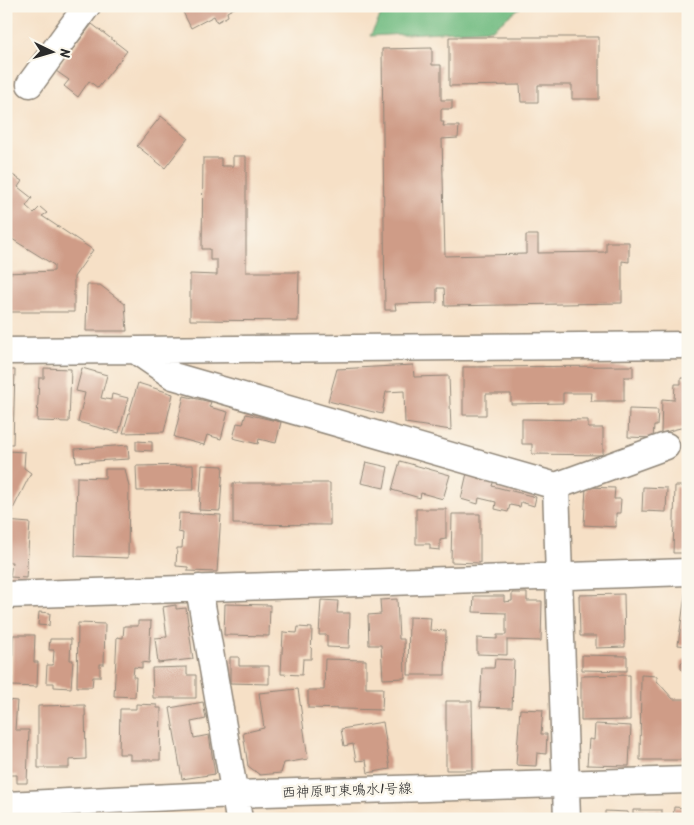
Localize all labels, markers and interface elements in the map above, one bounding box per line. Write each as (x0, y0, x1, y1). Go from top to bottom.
north arrow (28, 28, 78, 78)
text: N (53, 48, 75, 59)
street label: 西神原町東鳴水1号線 (281, 778, 413, 804)

